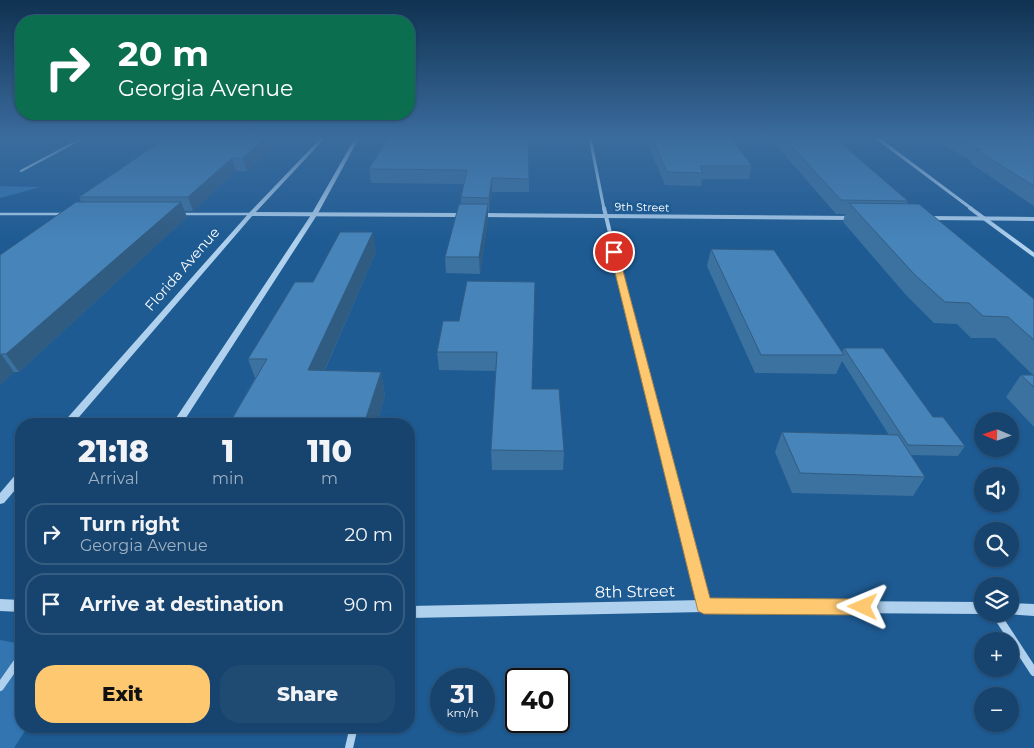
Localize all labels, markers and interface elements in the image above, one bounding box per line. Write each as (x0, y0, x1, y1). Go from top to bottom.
text: 20 m (118, 32, 209, 75)
icon: right (35, 35, 100, 100)
text: Georgia Avenue (118, 75, 293, 102)
street label: 9th Street (614, 200, 670, 214)
street label: Florida Avenue (141, 223, 223, 315)
pin (593, 231, 635, 273)
icon: arrive (600, 238, 628, 266)
north arrow (974, 412, 1019, 458)
map controls (974, 412, 1019, 732)
text: 21:18 (78, 433, 149, 470)
text: 1 (222, 433, 234, 470)
text: 110 (307, 433, 352, 470)
button: sound (974, 467, 1019, 512)
text: Arrival (88, 469, 139, 488)
text: min (212, 469, 244, 488)
text: m (321, 469, 338, 488)
text: Turn right (80, 513, 180, 536)
icon: right (37, 520, 65, 548)
button: search (974, 522, 1019, 567)
text: 20 m (345, 523, 393, 546)
text: Georgia Avenue (80, 536, 208, 555)
button: layers (974, 577, 1019, 622)
position arrow (836, 580, 888, 632)
street label: 8th Street (595, 581, 676, 602)
icon: arrive (37, 590, 65, 618)
text: Arrive at destination (80, 593, 284, 616)
text: 90 m (344, 593, 393, 616)
button: + (974, 632, 1019, 677)
button: Exit (35, 665, 210, 723)
button: Share (220, 665, 395, 723)
speed limit sign: 40 (505, 668, 570, 733)
text: 31 (450, 679, 475, 709)
button: − (974, 687, 1019, 732)
text: km/h (446, 705, 479, 720)

